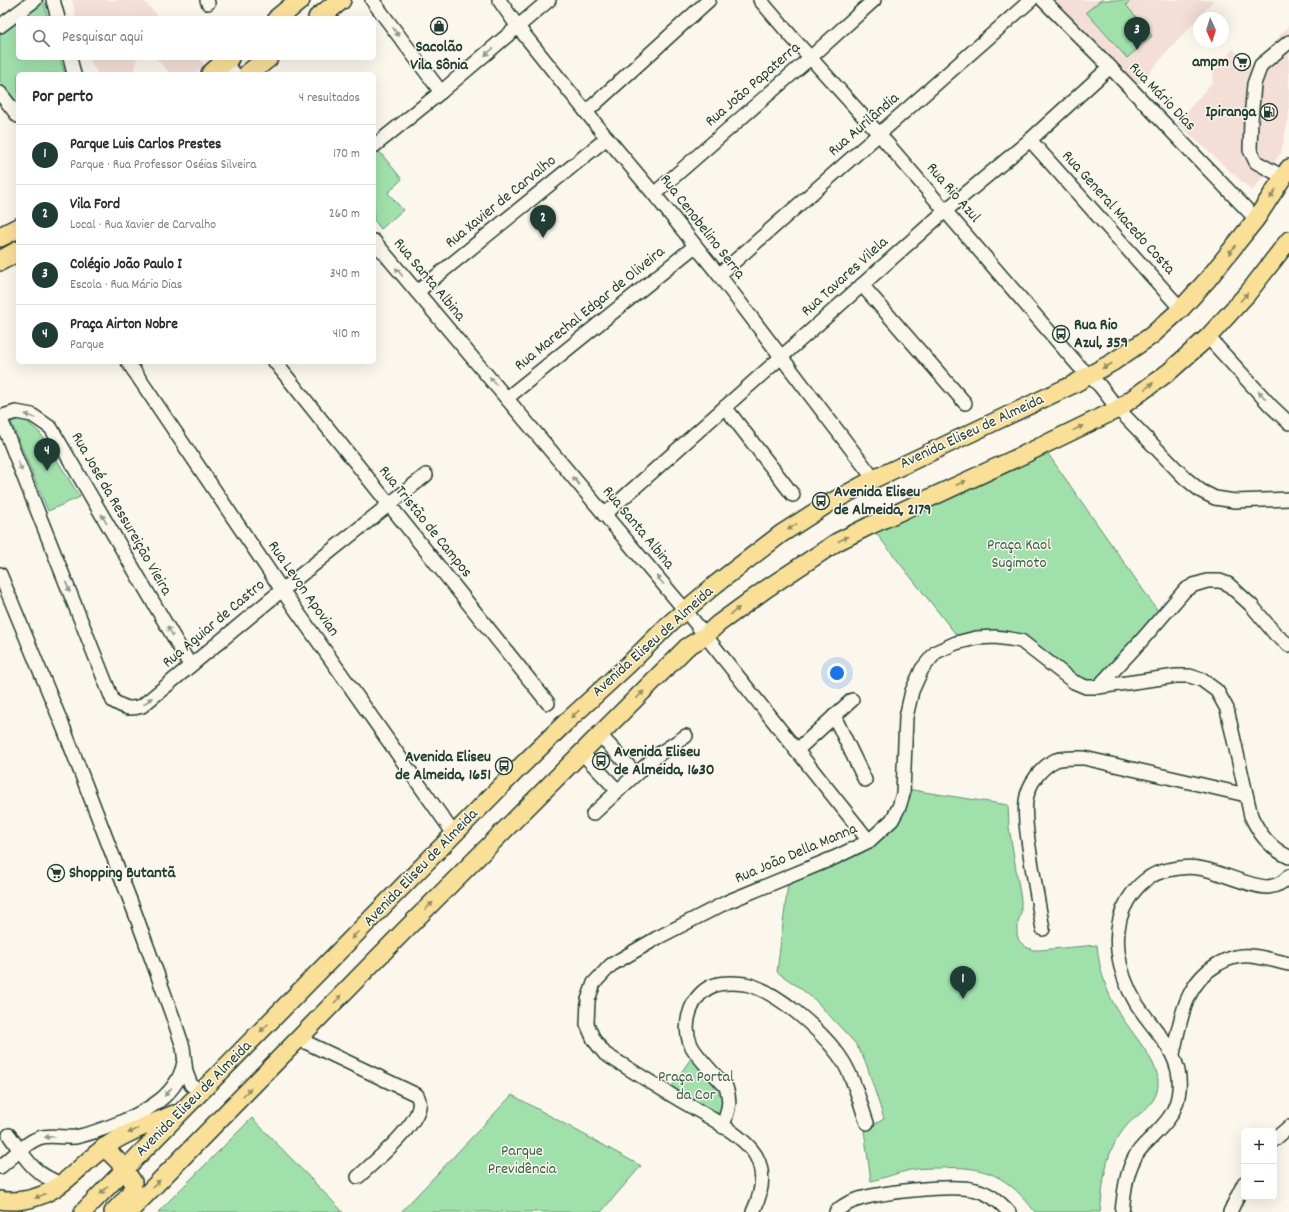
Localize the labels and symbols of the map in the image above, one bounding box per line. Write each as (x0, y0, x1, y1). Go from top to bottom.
north arrow (1193, 12, 1229, 48)
shop icon: Sacolão Vila Sônia (429, 16, 449, 36)
pin: 3 (1124, 17, 1150, 50)
one-way arrow (392, 26, 400, 37)
place label: Sacolão Vila Sônia (410, 36, 469, 77)
street label: Rua João Papaterra (700, 37, 806, 133)
one-way arrow (483, 47, 494, 56)
place label: ampm (1192, 51, 1229, 74)
supermarket icon: ampm (1232, 52, 1252, 72)
street label: Rua Mário Dias (1123, 57, 1201, 137)
street label: Rua Aurilândia (823, 87, 905, 162)
place label: Ipiranga (1205, 101, 1257, 124)
fuel station icon: Ipiranga (1259, 102, 1279, 122)
street label: Rua General Macedo Costa (1056, 146, 1180, 281)
street label: Rua Xavier de Carvalho (440, 150, 562, 254)
street label: Rua Rio Azul (920, 158, 986, 228)
street label: Rua Cenobelino Serra (654, 170, 751, 285)
one-way arrow (1269, 188, 1276, 199)
pin: 2 (530, 205, 556, 238)
street label: Rua Tavares Vilela (796, 231, 894, 322)
street label: Rua Santa Albina (387, 233, 471, 327)
street label: Rua Marechal Edgar de Oliveira (510, 241, 670, 377)
one-way arrow (1227, 244, 1236, 255)
one-way arrow (395, 266, 404, 277)
one-way arrow (1239, 293, 1248, 302)
place label: Rua Rio Azul, 359 (1074, 314, 1128, 355)
bus stop icon: Rua Rio Azul, 359 (1051, 324, 1071, 344)
one-way arrow (1101, 362, 1112, 369)
one-way arrow (488, 376, 497, 387)
one-way arrow (1144, 382, 1155, 390)
street label: Avenida Eliseu de Almeida (896, 388, 1048, 475)
one-way arrow (1257, 390, 1266, 400)
one-way arrow (24, 413, 36, 419)
one-way arrow (1073, 425, 1084, 431)
street label: Rua José da Ressureição Vieira (65, 428, 177, 600)
pin: 4 (34, 438, 60, 471)
one-way arrow (17, 461, 23, 473)
street label: Rua Tristão de Campos (373, 461, 478, 583)
one-way arrow (572, 476, 581, 486)
one-way arrow (955, 480, 966, 486)
street label: Rua Santa Albina (596, 481, 680, 575)
place label: Avenida Eliseu de Almeida, 2179 (834, 481, 931, 522)
bus stop icon: Avenida Eliseu de Almeida, 2179 (811, 491, 831, 511)
one-way arrow (101, 513, 108, 525)
one-way arrow (787, 523, 798, 530)
park label: Praça Kaol Sugimoto (987, 534, 1051, 575)
one-way arrow (838, 536, 849, 542)
street label: Rua Levon Apovian (261, 537, 345, 641)
street label: Rua Aguiar de Castro (158, 574, 270, 674)
one-way arrow (655, 575, 664, 586)
one-way arrow (65, 581, 71, 592)
street label: Avenida Eliseu de Almeida (587, 581, 719, 703)
one-way arrow (730, 607, 741, 616)
one-way arrow (167, 625, 174, 637)
your location (827, 663, 847, 683)
one-way arrow (635, 690, 645, 700)
one-way arrow (143, 697, 153, 706)
one-way arrow (570, 709, 580, 718)
place label: Avenida Eliseu de Almeida, 1630 (614, 741, 715, 782)
place label: Avenida Eliseu de Almeida, 1651 (395, 746, 491, 787)
bus stop icon: Avenida Eliseu de Almeida, 1630 (591, 751, 611, 771)
bus stop icon: Avenida Eliseu de Almeida, 1651 (494, 756, 514, 776)
street label: Avenida Eliseu de Almeida (358, 803, 484, 932)
street label: Rua João Della Manna (731, 818, 861, 890)
place label: Shopping Butantã (69, 862, 176, 885)
supermarket icon: Shopping Butantã (46, 863, 66, 883)
one-way arrow (424, 901, 434, 911)
one-way arrow (350, 930, 360, 940)
pin: 1 (950, 966, 976, 999)
one-way arrow (333, 994, 343, 1004)
one-way arrow (259, 1023, 269, 1033)
street label: Avenida Eliseu de Almeida (131, 1035, 258, 1162)
park label: Praça Portal da Cor (658, 1066, 734, 1107)
one-way arrow (164, 1087, 173, 1097)
one-way arrow (242, 1087, 252, 1097)
one-way arrow (127, 1128, 139, 1134)
one-way arrow (43, 1134, 56, 1140)
park label: Parque Previdência (488, 1140, 557, 1181)
one-way arrow (151, 1179, 161, 1189)
one-way arrow (99, 1185, 109, 1195)
one-way arrow (35, 1193, 46, 1199)

